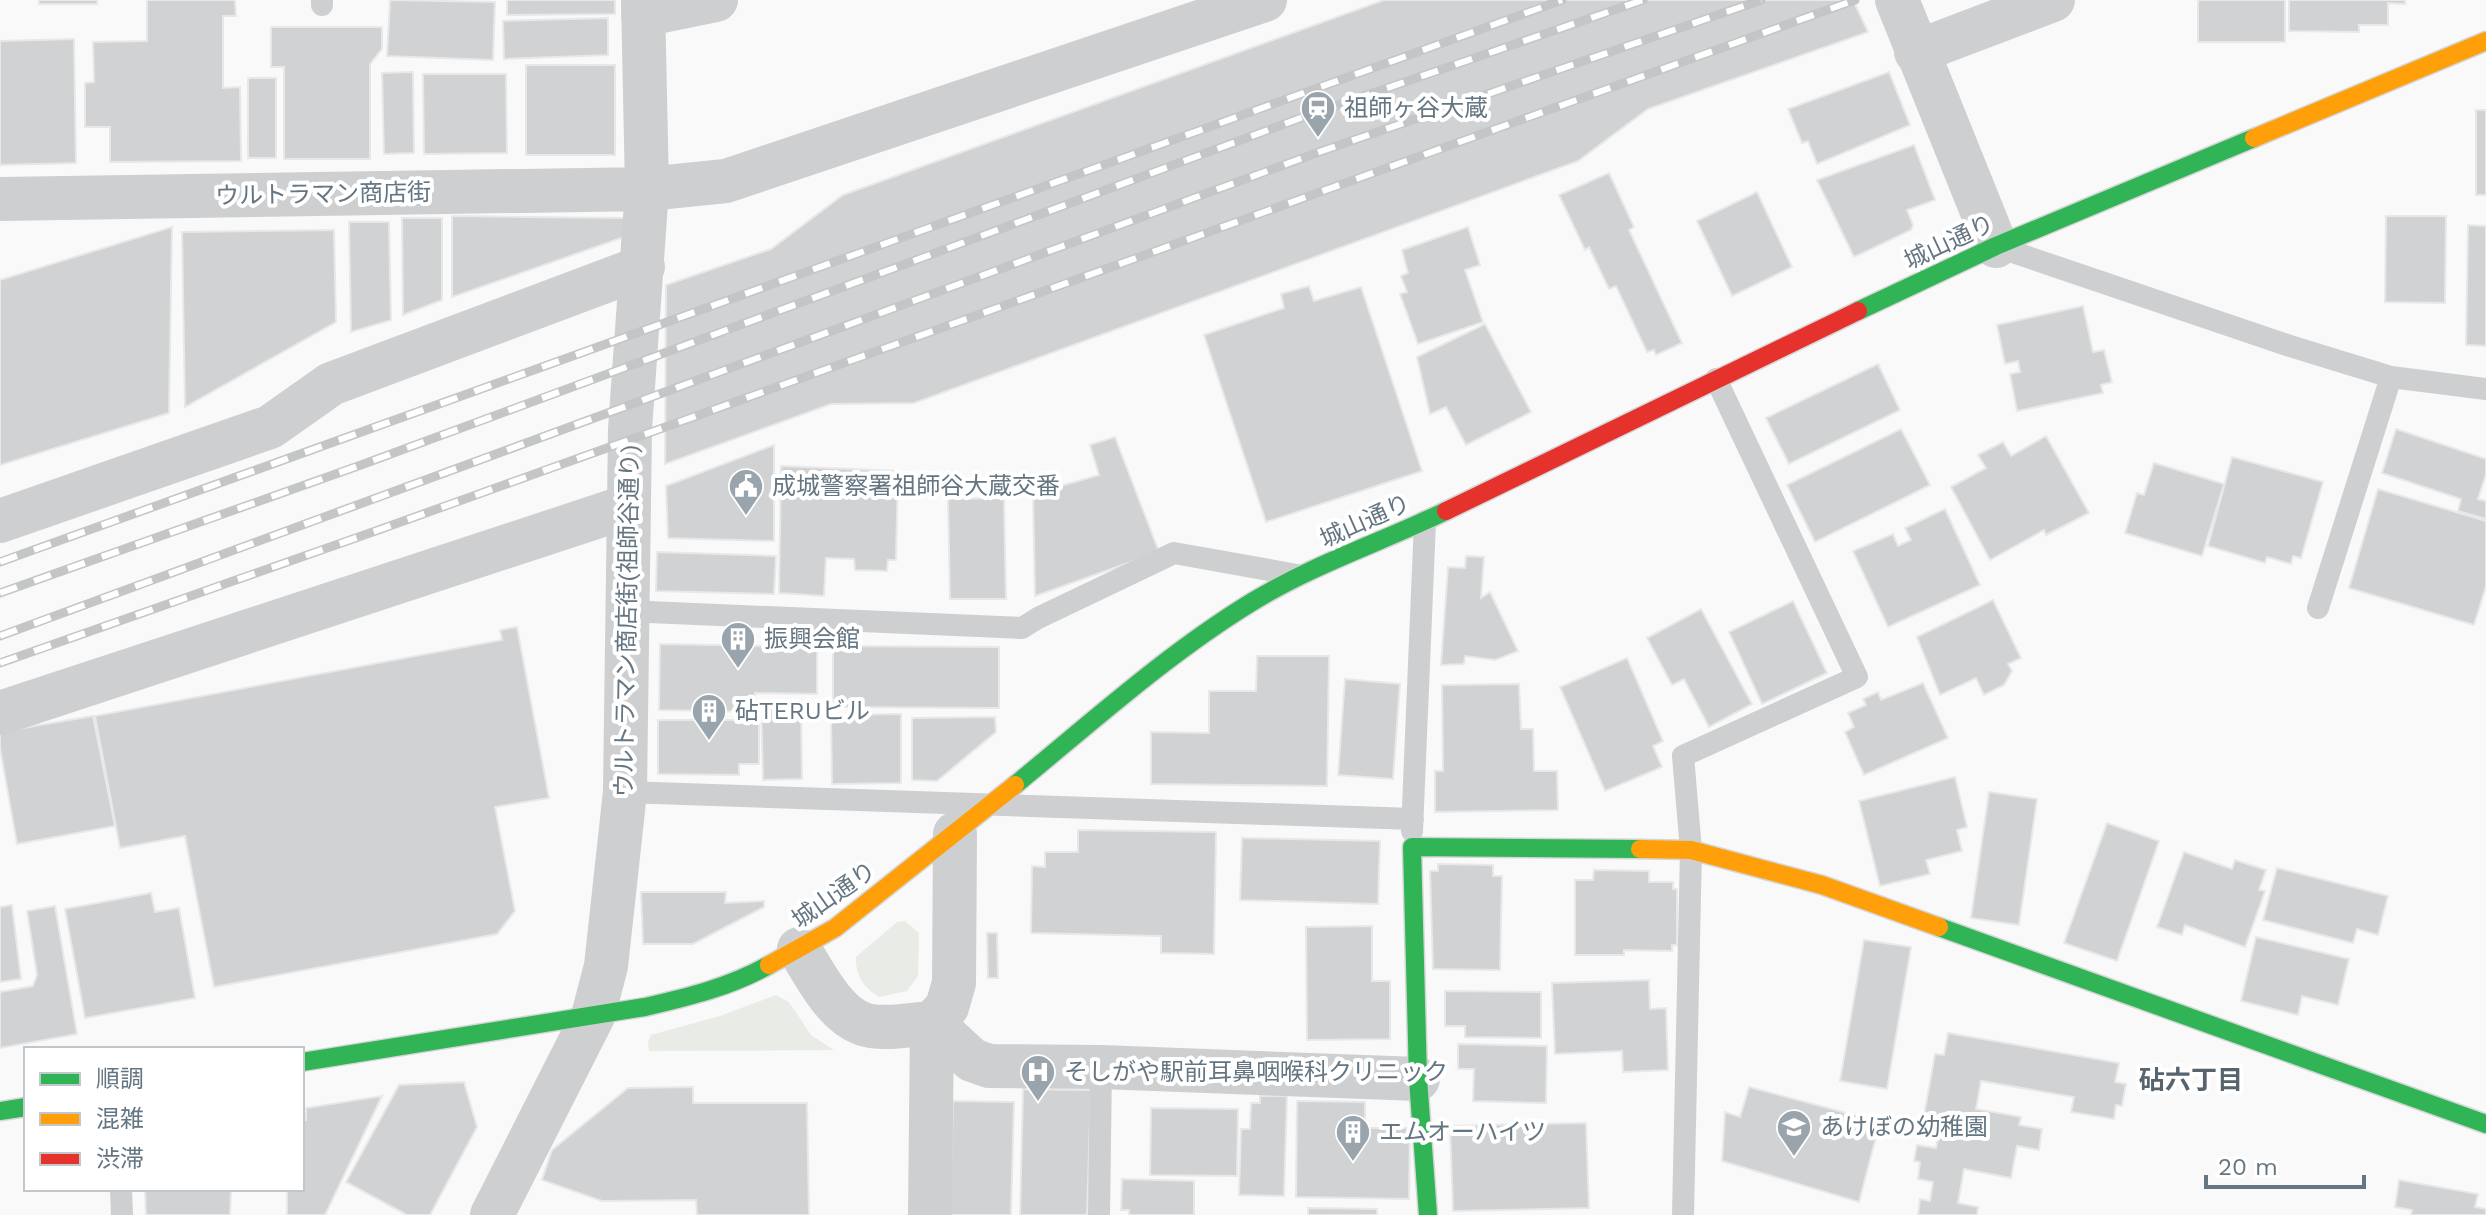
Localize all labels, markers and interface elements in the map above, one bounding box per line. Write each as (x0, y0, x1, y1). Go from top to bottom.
station icon: 祖師ヶ谷大蔵 (1299, 89, 1337, 139)
place label: 祖師ヶ谷大蔵 (1344, 94, 1488, 122)
street label: ウルトラマン商店街 (215, 178, 431, 210)
street label: 城山通り (1900, 209, 1998, 275)
street label: ウルトラマン商店街(祖師谷通り) (610, 444, 644, 798)
public building icon: 成城警察署祖師谷大蔵交番 (727, 467, 765, 517)
place label: 成城警察署祖師谷大蔵交番 (772, 472, 1060, 500)
street label: 城山通り (1315, 489, 1415, 553)
building icon: 振興会館 (719, 620, 757, 670)
place label: 振興会館 (764, 625, 860, 653)
building icon: 砧TERUビル (690, 692, 728, 742)
place label: 砧TERUビル (735, 697, 870, 725)
street label: 城山通り (787, 856, 881, 934)
legend (24, 1047, 304, 1191)
hospital icon: そしがや駅前耳鼻咽喉科クリニック (1019, 1053, 1057, 1103)
place label: そしがや駅前耳鼻咽喉科クリニック (1064, 1058, 1448, 1086)
text: 順調 (96, 1065, 144, 1093)
district label: 砧六丁目 (2139, 1065, 2243, 1095)
text: 混雑 (96, 1105, 144, 1133)
school or university icon: あけぼの幼稚園 (1775, 1108, 1813, 1158)
building icon: エムオーハイツ (1334, 1113, 1372, 1163)
place label: あけぼの幼稚園 (1820, 1113, 1988, 1141)
place label: エムオーハイツ (1379, 1118, 1546, 1146)
scale bar (2206, 1139, 2364, 1189)
text: 渋滞 (96, 1145, 144, 1173)
text: 20 m (2218, 1153, 2278, 1181)

